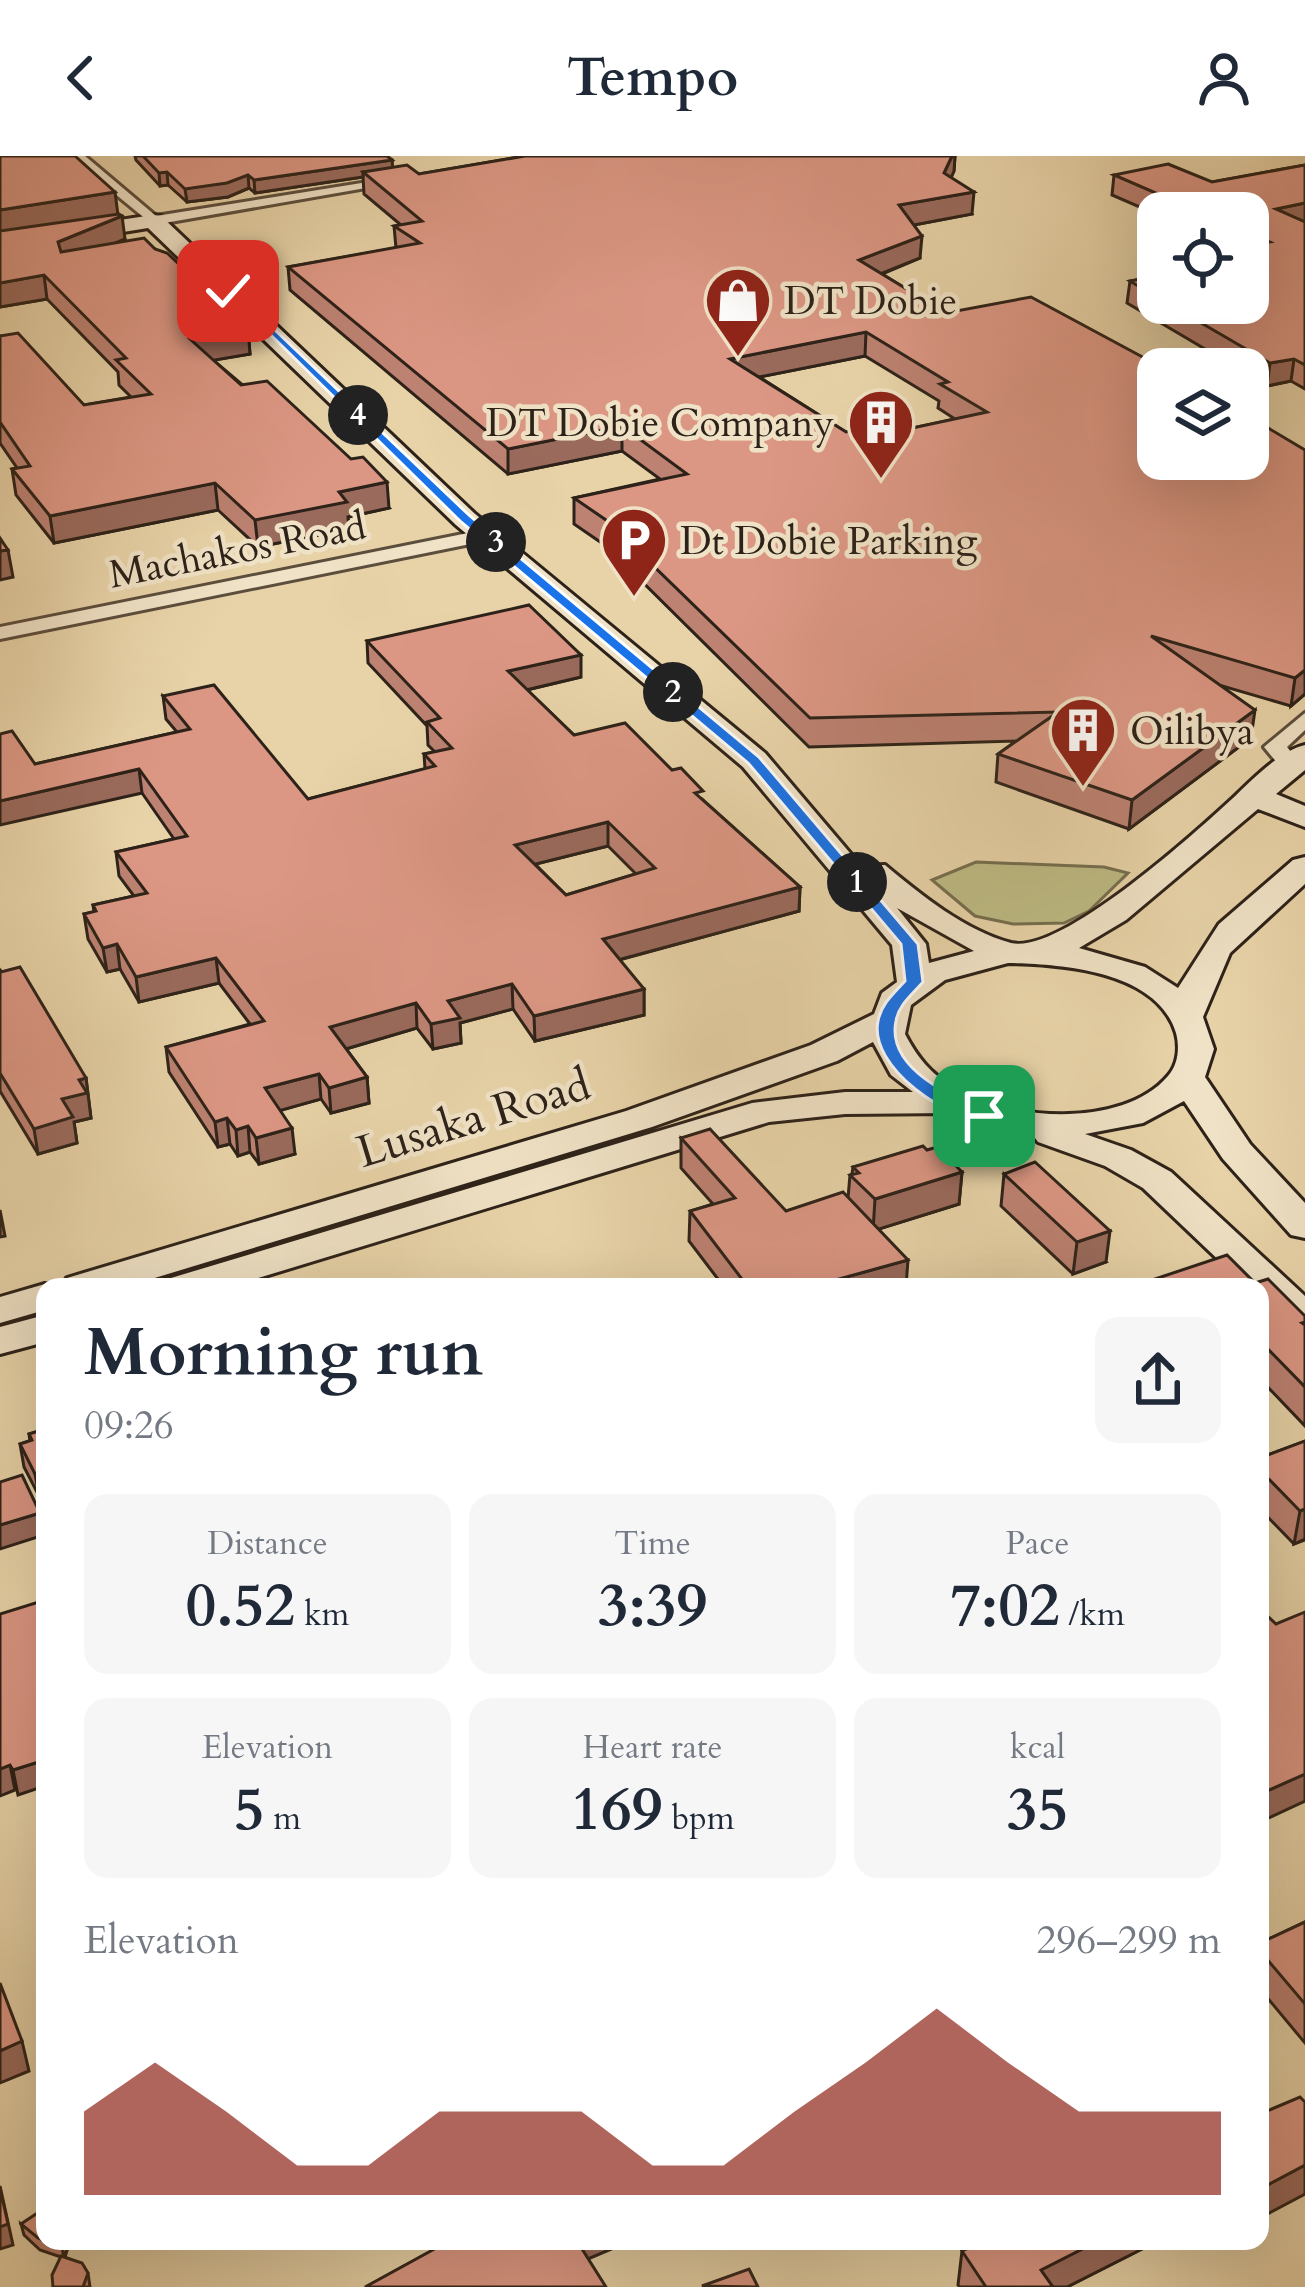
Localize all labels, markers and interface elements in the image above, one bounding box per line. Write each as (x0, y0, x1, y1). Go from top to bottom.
text: Tempo (567, 42, 738, 115)
icon: back (48, 45, 114, 111)
icon: person (1191, 45, 1257, 111)
map controls (1137, 192, 1269, 480)
button: locate (1137, 192, 1269, 324)
pin (177, 240, 279, 342)
icon: check (195, 258, 261, 324)
shop icon: DT Dobie (703, 265, 773, 359)
place label: DT Dobie (784, 275, 957, 328)
button: layers (1137, 348, 1269, 480)
pin: 4 (328, 385, 388, 445)
building icon: DT Dobie Company (846, 387, 916, 481)
text: 4 (350, 392, 366, 437)
place label: DT Dobie Company (486, 397, 834, 450)
street label: Machakos Road (104, 500, 371, 601)
parking icon: Dt Dobie Parking (599, 505, 669, 599)
pin: 3 (466, 512, 526, 572)
place label: Dt Dobie Parking (680, 515, 977, 568)
text: 3 (488, 519, 504, 564)
pin: 2 (643, 662, 703, 722)
text: 2 (665, 669, 681, 714)
building icon: Oilibya (1048, 695, 1118, 789)
place label: Oilibya (1130, 705, 1254, 758)
pin: 1 (827, 852, 887, 912)
text: 1 (849, 859, 865, 904)
street label: Lusaka Road (349, 1054, 598, 1183)
pin (933, 1065, 1035, 1167)
icon: arrive (951, 1083, 1017, 1149)
text: Morning run (84, 1309, 483, 1398)
button: share (1095, 1317, 1221, 1443)
text: 09:26 (84, 1399, 174, 1452)
text: Distance (207, 1521, 328, 1566)
text: Time (614, 1521, 691, 1566)
text: Pace (1006, 1521, 1069, 1566)
text: 0.52 (185, 1566, 295, 1647)
text: 3:39 (598, 1566, 707, 1647)
text: 7:02 (950, 1566, 1060, 1647)
text: km (295, 1592, 350, 1637)
text: /km (1060, 1592, 1125, 1637)
text: Elevation (202, 1725, 333, 1770)
text: Heart rate (583, 1725, 722, 1770)
text: kcal (1010, 1725, 1065, 1770)
text: 5 (234, 1770, 264, 1851)
text: 169 (570, 1770, 663, 1851)
text: 35 (1007, 1770, 1068, 1851)
text: m (264, 1796, 301, 1841)
text: bpm (663, 1796, 735, 1841)
text: Elevation (84, 1914, 239, 1967)
text: 296–299 m (1036, 1914, 1221, 1967)

